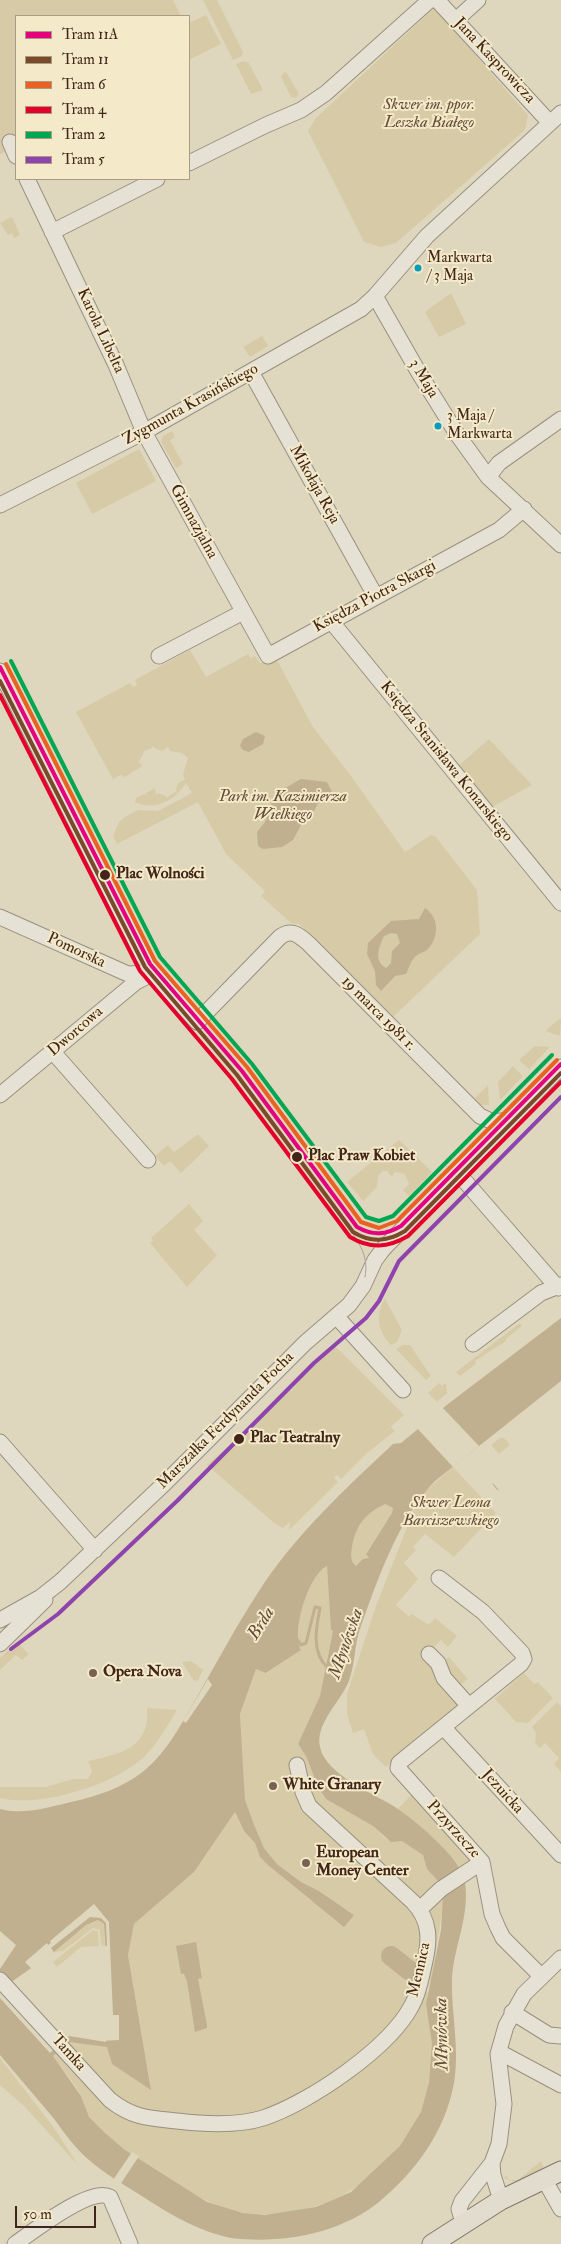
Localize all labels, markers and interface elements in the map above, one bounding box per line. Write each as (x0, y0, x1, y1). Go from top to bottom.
street label: Jana Kasprowicza (449, 14, 539, 108)
legend (15, 15, 190, 180)
text: Tram 11A (62, 25, 118, 44)
text: Tram 11 (62, 50, 109, 69)
text: Tram 6 (62, 75, 106, 94)
park label: Skwer im. ppor. Leszka Białego (383, 96, 475, 134)
text: Tram 4 (62, 100, 106, 119)
text: Tram 2 (62, 125, 106, 144)
text: Tram 5 (62, 150, 105, 169)
place label: Markwarta / 3 Maja (427, 250, 492, 285)
marker: Markwarta / 3 Maja (413, 263, 423, 273)
street label: Karola Libelta (72, 286, 128, 376)
street label: 3 Maja (404, 356, 442, 402)
street label: Zygmunta Krasińskiego (120, 360, 262, 450)
place label: 3 Maja / Markwarta (447, 408, 512, 443)
marker: 3 Maja / Markwarta (433, 421, 443, 431)
street label: Mikołaja Reja (284, 442, 344, 528)
street label: Gimnazjalna (165, 482, 221, 562)
street label: Księdza Piotra Skargi (310, 557, 440, 637)
street label: Księdza Stanisława Konarskiego (375, 678, 517, 846)
park label: Park im. Kazimierza Wielkiego (219, 788, 347, 826)
place label: Plac Wolności (116, 865, 205, 885)
marker: Plac Wolności (98, 868, 112, 882)
street label: Pomorska (44, 929, 108, 973)
street label: 19 marca 1981 r. (337, 973, 419, 1055)
street label: Dworcowa (44, 1003, 108, 1061)
place label: Plac Praw Kobiet (308, 1147, 415, 1167)
marker: Plac Praw Kobiet (290, 1150, 304, 1164)
street label: Marszałka Ferdynanda Focha (153, 1348, 299, 1494)
place label: Plac Teatralny (250, 1429, 340, 1449)
marker: Plac Teatralny (232, 1432, 246, 1446)
park label: Skwer Leona Barciszewskiego (403, 1494, 499, 1532)
water label: Brda (244, 1604, 280, 1644)
water label: Młynówka (325, 1606, 369, 1682)
place label: Opera Nova (103, 1663, 182, 1683)
marker: Opera Nova (87, 1667, 99, 1679)
street label: Jezuicka (477, 1766, 527, 1818)
place label: White Granary (283, 1776, 381, 1796)
marker: White Granary (267, 1780, 279, 1792)
street label: Przyrzecze (422, 1797, 484, 1863)
place label: European Money Center (316, 1844, 409, 1882)
marker: European Money Center (300, 1857, 312, 1869)
street label: Mennica (404, 1941, 436, 1999)
water label: Młynówka (432, 1997, 454, 2071)
street label: Tamka (46, 2031, 90, 2075)
scale bar (18, 2196, 99, 2228)
text: 50 m (23, 2205, 52, 2224)

